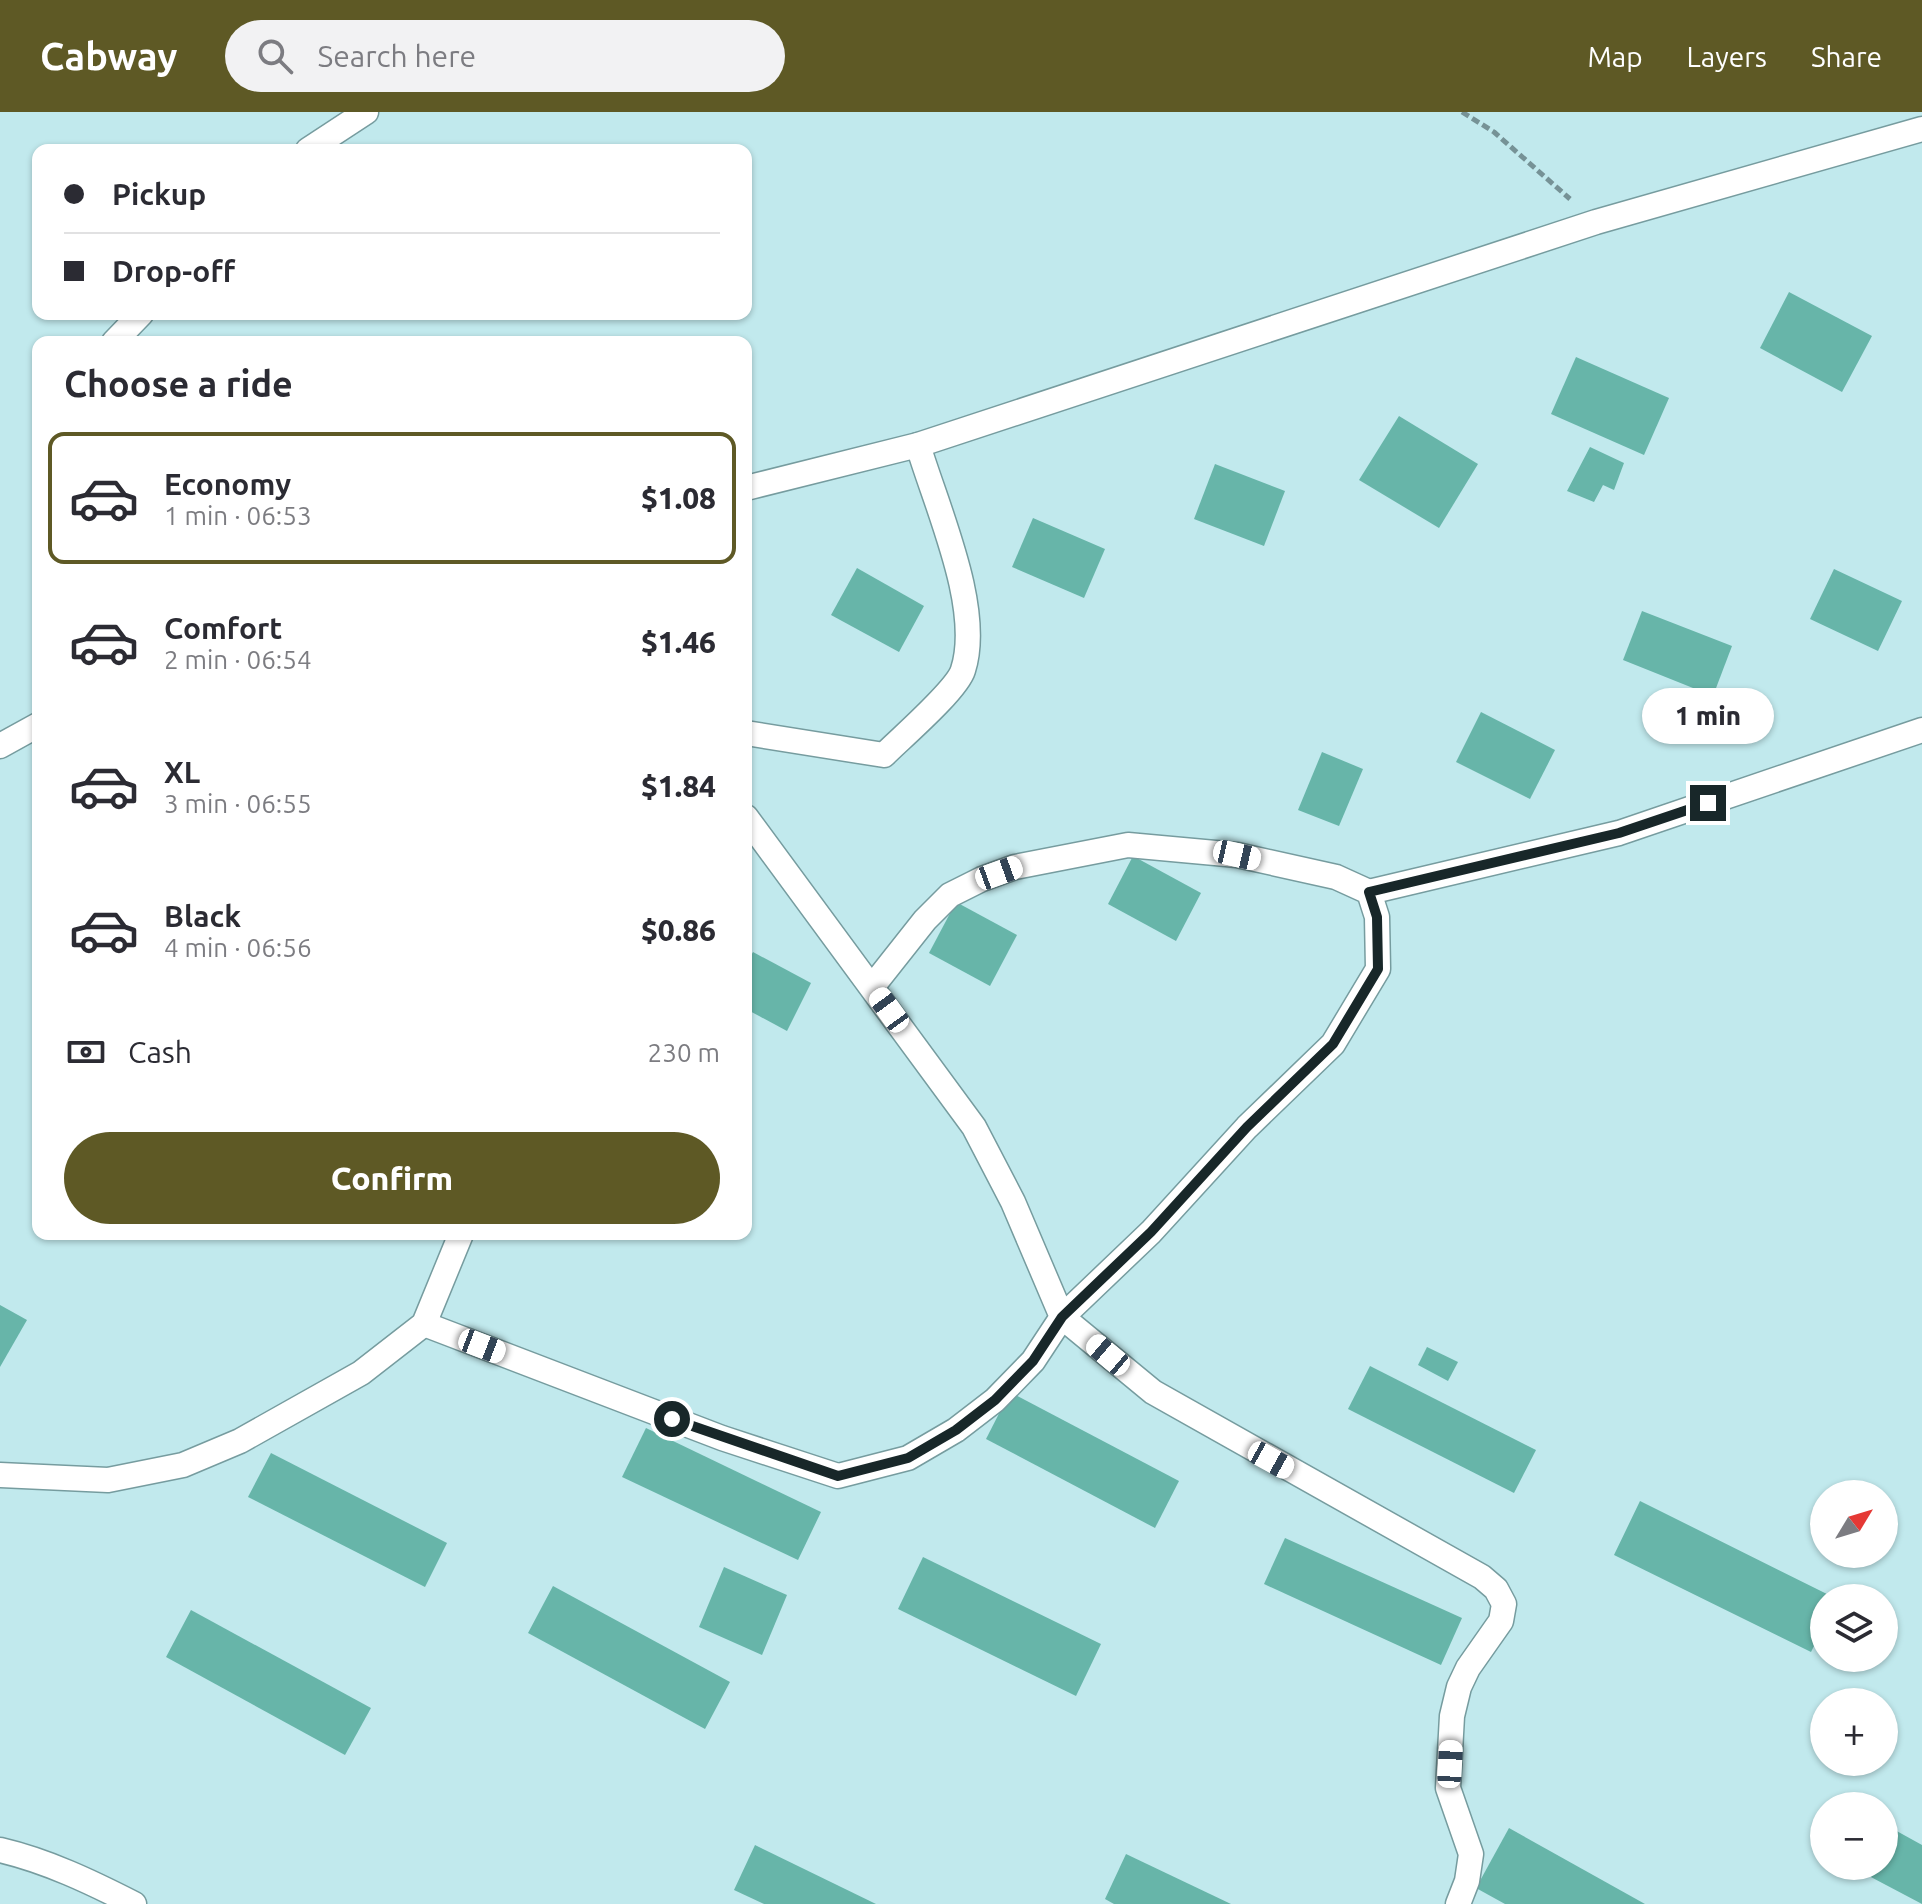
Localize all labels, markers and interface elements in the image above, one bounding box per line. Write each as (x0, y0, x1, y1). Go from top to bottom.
search box (225, 20, 785, 92)
icon: search (253, 34, 297, 78)
text: Cabway (40, 35, 177, 77)
text: Search here (317, 39, 476, 73)
text: Map (1587, 41, 1643, 72)
text: Layers (1687, 41, 1767, 72)
text: Share (1811, 41, 1882, 72)
text: Pickup (112, 177, 206, 211)
text: Drop-off (112, 254, 235, 288)
text: Choose a ride (64, 363, 293, 404)
icon: car (68, 462, 140, 534)
text: Economy (164, 467, 291, 501)
text: $1.08 (641, 481, 716, 515)
text: 1 min · 06:53 (164, 501, 312, 530)
icon: car (68, 606, 140, 678)
text: Comfort (164, 611, 282, 645)
text: $1.46 (641, 625, 716, 659)
text: 2 min · 06:54 (164, 645, 312, 674)
callout: 1 min (1642, 687, 1774, 743)
text: 1 min (1675, 701, 1741, 730)
icon: car (68, 750, 140, 822)
text: XL (164, 755, 200, 789)
text: $1.84 (641, 769, 716, 803)
route end (1690, 785, 1726, 821)
text: 3 min · 06:55 (164, 789, 312, 818)
car (1211, 838, 1263, 872)
car (972, 854, 1026, 892)
icon: car (68, 894, 140, 966)
text: Black (164, 899, 241, 933)
text: $0.86 (641, 913, 716, 947)
text: 4 min · 06:56 (164, 933, 312, 962)
car (865, 984, 913, 1036)
icon: cash (64, 1030, 108, 1074)
text: Cash (128, 1035, 192, 1069)
text: 230 m (648, 1038, 720, 1067)
button: Confirm (64, 1132, 720, 1224)
car (455, 1326, 509, 1366)
car (1082, 1330, 1134, 1380)
route start (654, 1401, 690, 1437)
car (1244, 1438, 1298, 1482)
north arrow (1810, 1480, 1898, 1568)
map controls (1810, 1480, 1898, 1880)
button: layers (1810, 1584, 1898, 1672)
button: + (1810, 1688, 1898, 1776)
car (1437, 1739, 1463, 1789)
button: − (1810, 1792, 1898, 1880)

